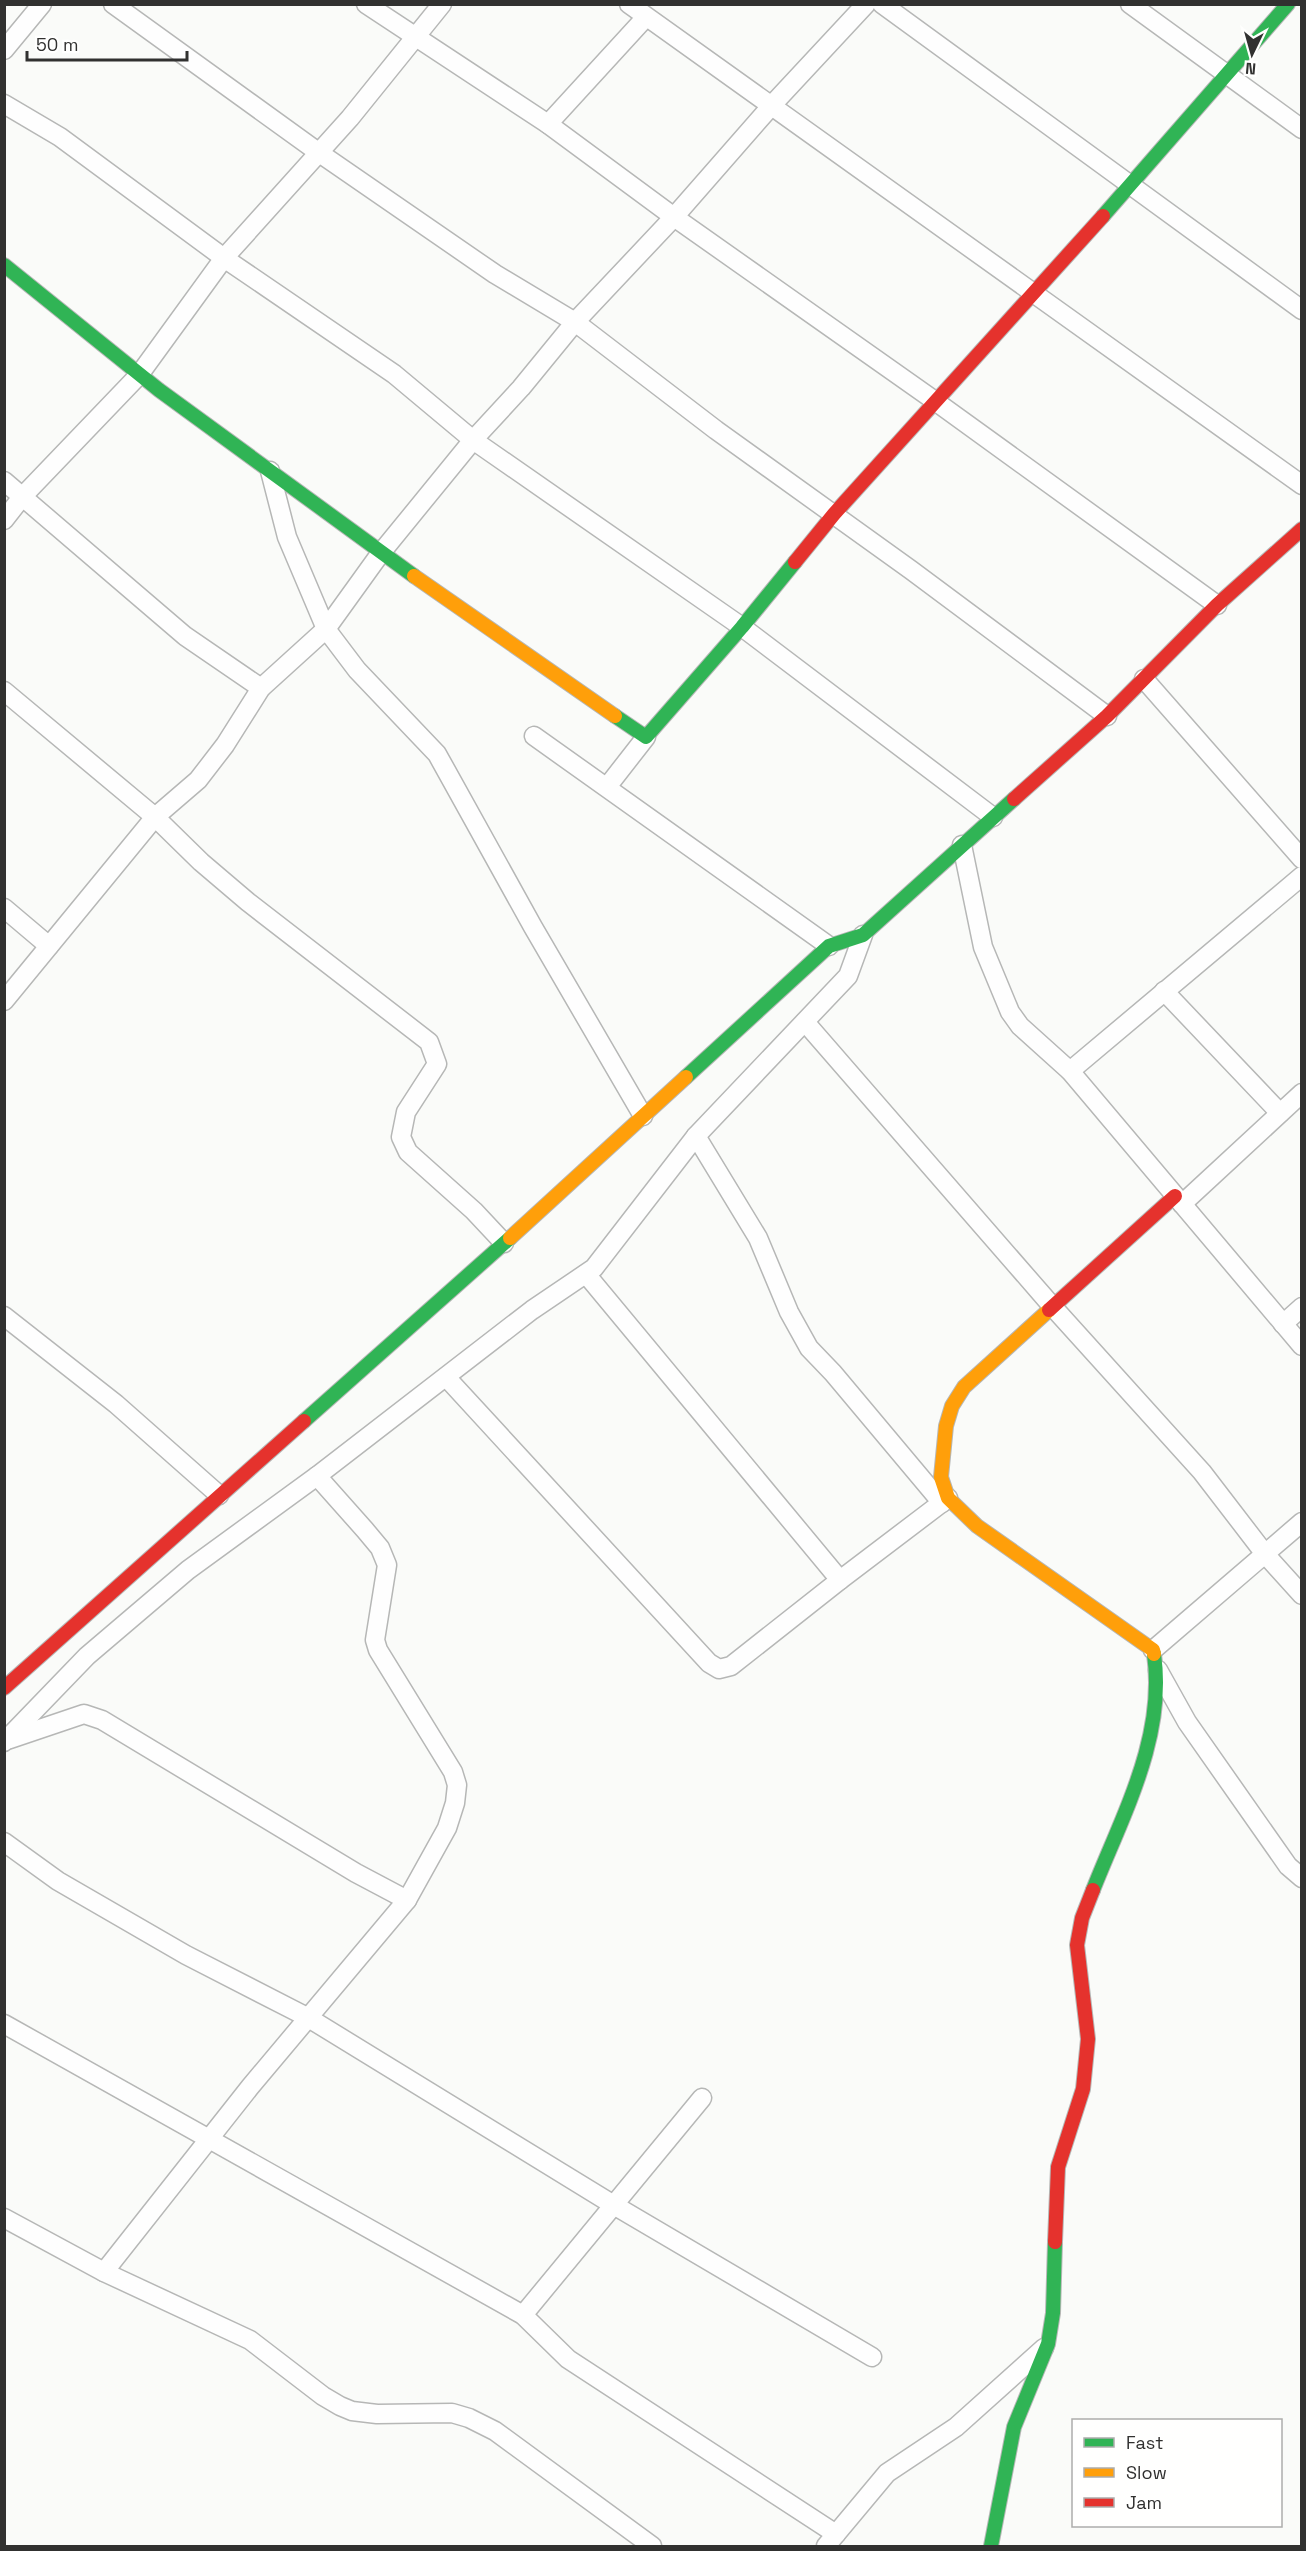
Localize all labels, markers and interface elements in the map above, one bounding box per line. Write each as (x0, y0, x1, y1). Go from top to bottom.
scale bar (27, 24, 188, 62)
north arrow (1222, 24, 1282, 84)
text: 50 m (36, 33, 78, 56)
text: N (1244, 58, 1257, 79)
legend (1072, 2419, 1282, 2527)
text: Fast (1126, 2431, 1163, 2454)
text: Slow (1126, 2461, 1167, 2484)
text: Jam (1126, 2491, 1162, 2514)

